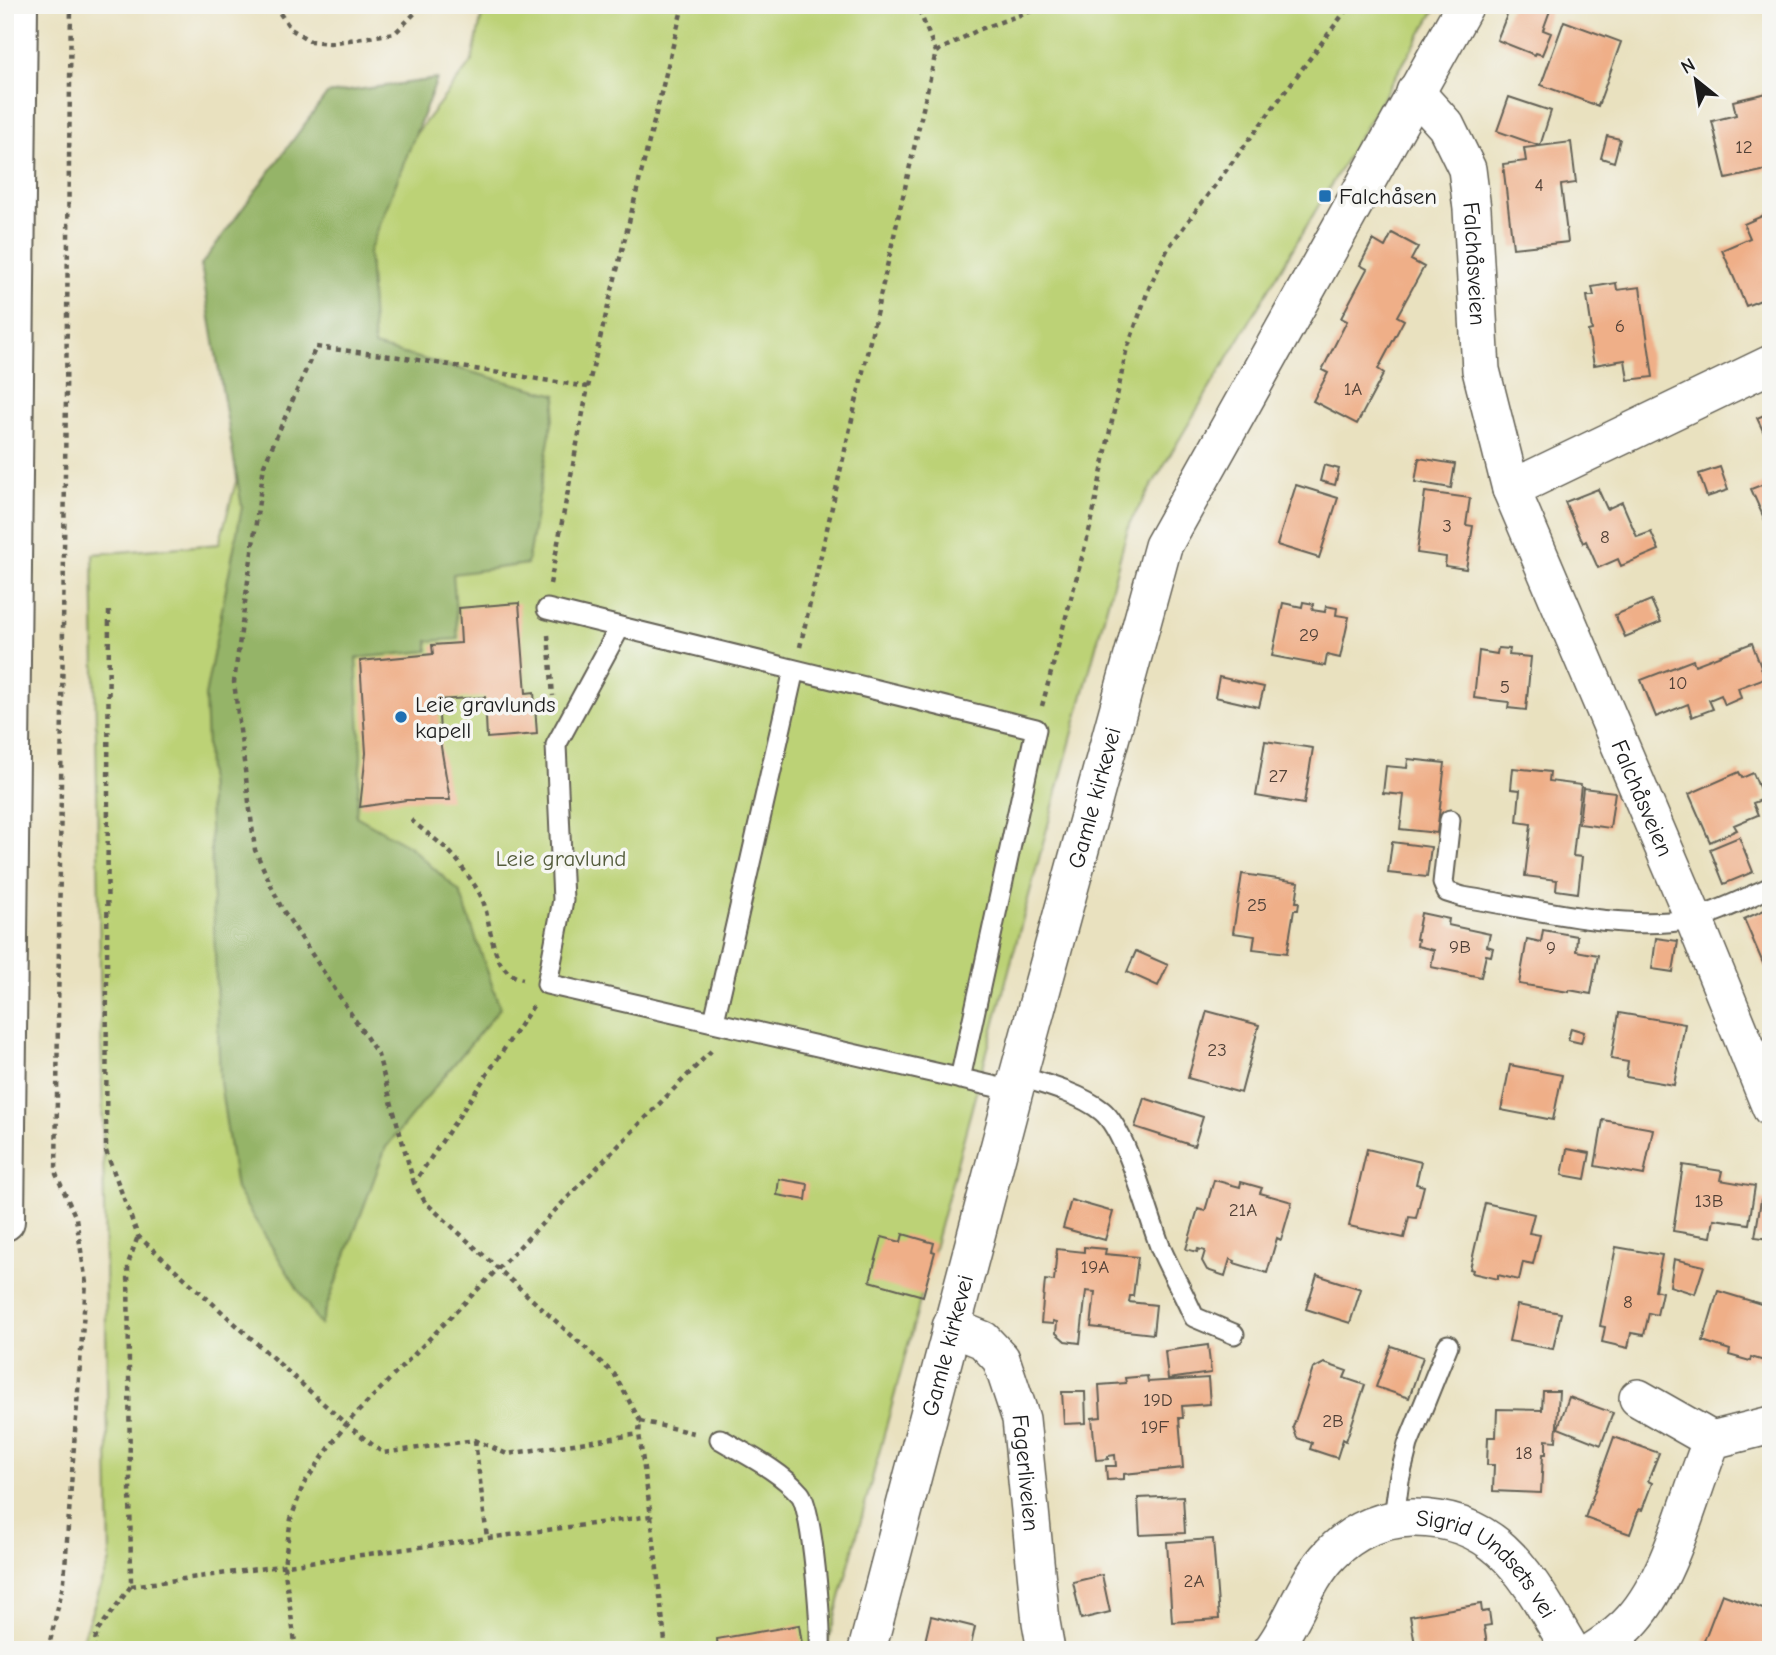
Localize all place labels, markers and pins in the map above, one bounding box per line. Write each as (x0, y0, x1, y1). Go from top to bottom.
place label: Falchåsen (1339, 183, 1437, 210)
marker: Falchåsen (1317, 188, 1333, 204)
place label: Leie gravlunds kapell (415, 691, 556, 744)
marker: Leie gravlunds kapell (393, 709, 409, 725)

